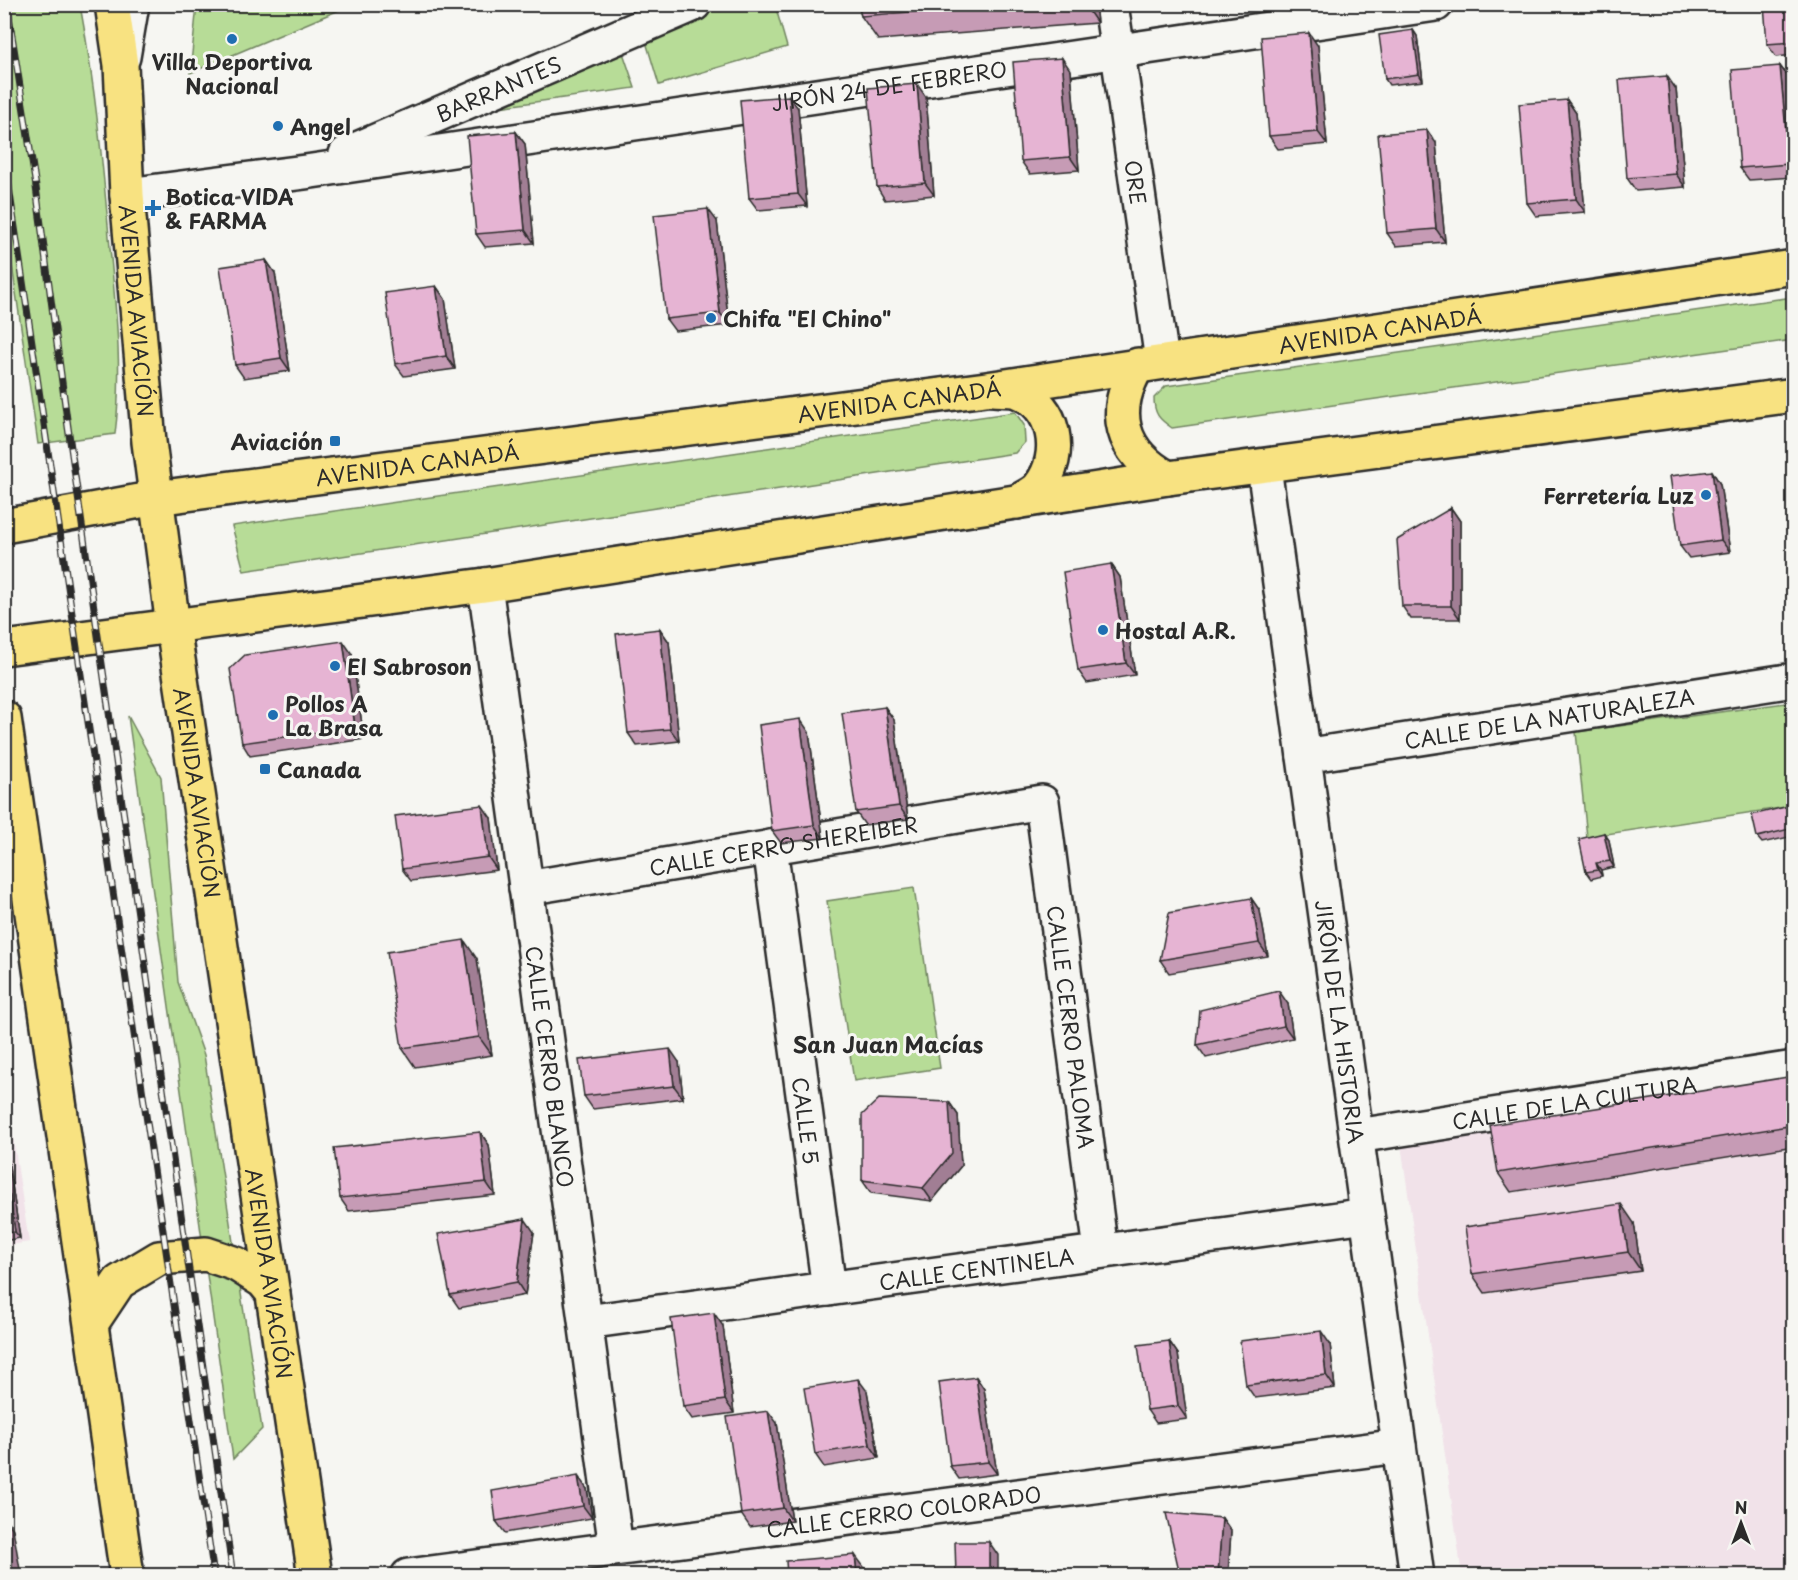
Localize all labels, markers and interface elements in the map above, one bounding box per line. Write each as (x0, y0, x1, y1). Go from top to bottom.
marker: Villa Deportiva Nacional (225, 32, 239, 46)
place label: Villa Deportiva Nacional (152, 45, 313, 101)
street label: BARRANTES (431, 47, 566, 129)
street label: JIRÓN 24 DE FEBRERO (769, 52, 1009, 119)
place label: Angel (290, 110, 351, 142)
marker: Angel (271, 119, 285, 133)
street label: ORE (1117, 158, 1155, 207)
place label: Botica VIDA & FARMA (165, 180, 294, 236)
marker: Botica VIDA & FARMA (146, 201, 160, 215)
street label: AVENIDA AVIACIÓN (112, 203, 163, 418)
street label: AVENIDA CANADÁ (1276, 298, 1484, 361)
place label: Chifa "El Chino" (723, 302, 891, 334)
marker: Chifa "El Chino" (704, 311, 718, 325)
street label: AVENIDA CANADÁ (795, 371, 1003, 430)
place label: Aviación (231, 425, 323, 457)
street label: AVENIDA CANADÁ (314, 434, 521, 493)
marker: Aviación (328, 434, 342, 448)
place label: Ferretería Luz (1543, 479, 1694, 511)
marker: Ferretería Luz (1699, 488, 1713, 502)
place label: Hostal A.R. (1115, 614, 1236, 646)
marker: Hostal A.R. (1096, 623, 1110, 637)
place label: El Sabroson (347, 650, 472, 682)
marker: El Sabroson (328, 659, 342, 673)
street label: CALLE DE LA NATURALEZA (1402, 680, 1696, 756)
street label: AVENIDA AVIACIÓN (166, 685, 229, 900)
place label: Pollos A La Brasa (285, 687, 383, 743)
marker: Pollos A La Brasa (266, 708, 280, 722)
place label: Canada (277, 753, 362, 785)
marker: Canada (258, 762, 272, 776)
street label: CALLE CERRO SHEREIBER (647, 807, 920, 883)
street label: JIRÓN DE LA HISTORIA (1308, 898, 1373, 1146)
street label: CALLE CERRO PALOMA (1040, 903, 1103, 1151)
street label: CALLE CERRO BLANCO (518, 944, 583, 1189)
district label: San Juan Macías (793, 1027, 983, 1060)
street label: CALLE DE LA CULTURA (1450, 1067, 1699, 1137)
street label: CALLE 5 (785, 1075, 828, 1166)
street label: AVENIDA AVIACIÓN (238, 1166, 301, 1381)
street label: CALLE CENTINELA (877, 1239, 1076, 1298)
street label: CALLE CERRO COLORADO (764, 1477, 1043, 1545)
north arrow (1711, 1493, 1771, 1553)
text: N (1735, 1495, 1747, 1519)

